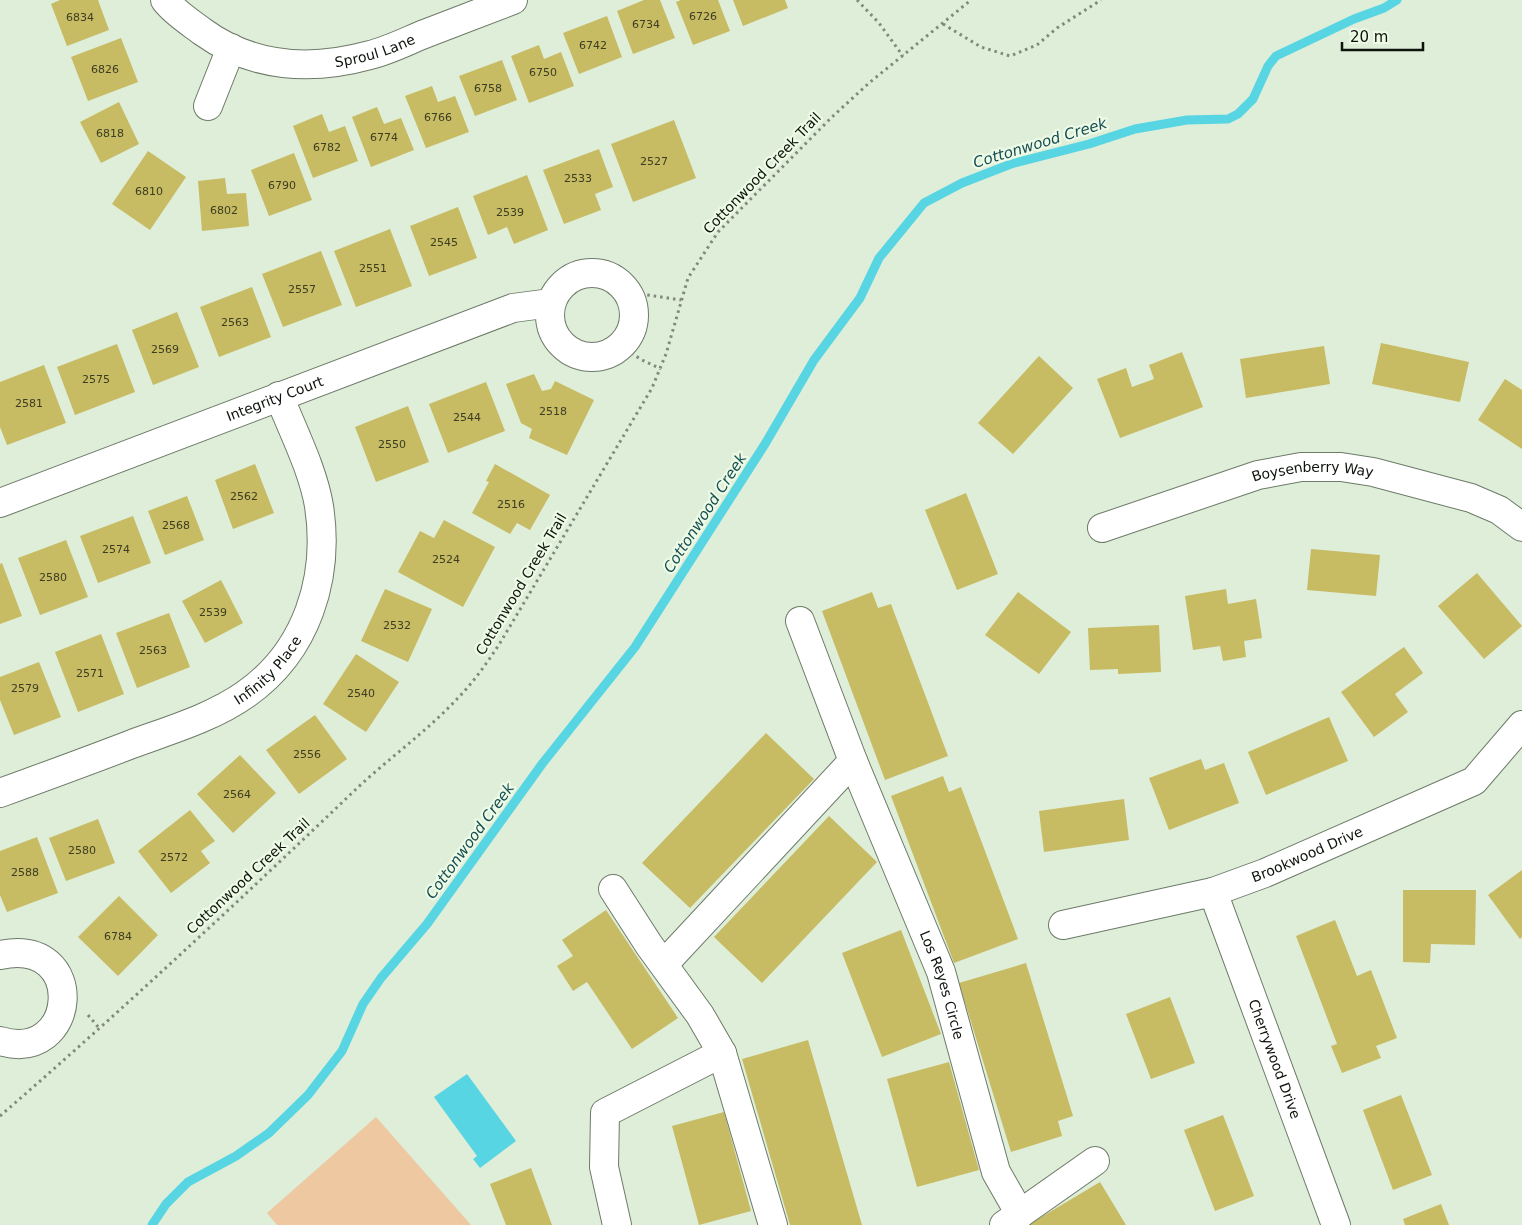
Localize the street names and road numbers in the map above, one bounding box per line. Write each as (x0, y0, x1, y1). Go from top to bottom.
street label: Sproul Lane (334, 31, 417, 70)
street label: Cottonwood Creek Trail (700, 109, 824, 237)
street label: Integrity Court (224, 373, 326, 424)
street label: Boysenberry Way (1250, 459, 1375, 485)
street label: Cottonwood Creek Trail (472, 510, 570, 658)
street label: Infinity Place (231, 633, 304, 708)
street label: Cottonwood Creek Trail (183, 815, 313, 937)
street label: Brookwood Drive (1249, 823, 1365, 885)
street label: Los Reyes Circle (917, 928, 967, 1041)
street label: Cherrywood Drive (1245, 997, 1304, 1121)

